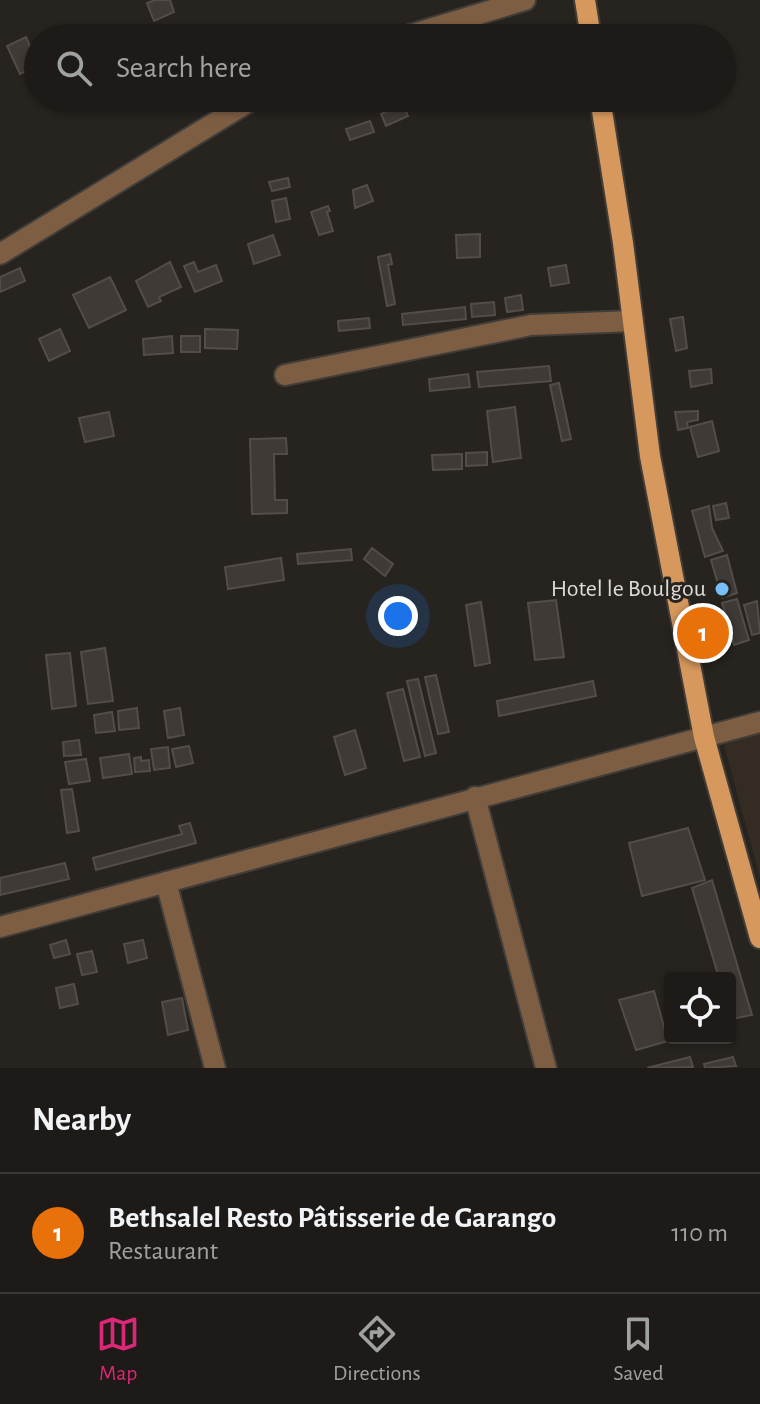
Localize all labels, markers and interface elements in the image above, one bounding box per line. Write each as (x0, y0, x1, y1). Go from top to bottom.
search box (24, 24, 736, 112)
icon: search (52, 46, 96, 90)
text: Search here (116, 53, 252, 83)
place label: Hotel le Boulgou (551, 577, 706, 601)
marker: Hotel le Boulgou (713, 580, 731, 598)
your location (378, 596, 418, 636)
pin: 1 (677, 603, 729, 663)
map controls (664, 972, 736, 1044)
button: locate (664, 972, 736, 1044)
text: Nearby (32, 1103, 131, 1137)
text: Bethsalel Resto Pâtisserie de Garango (108, 1203, 556, 1233)
text: 1 (53, 1220, 63, 1246)
text: 110 m (671, 1220, 728, 1246)
text: Restaurant (108, 1238, 218, 1264)
tab: Map (96, 1312, 140, 1386)
tab: Directions (333, 1312, 421, 1386)
tab: Saved (613, 1312, 664, 1386)

